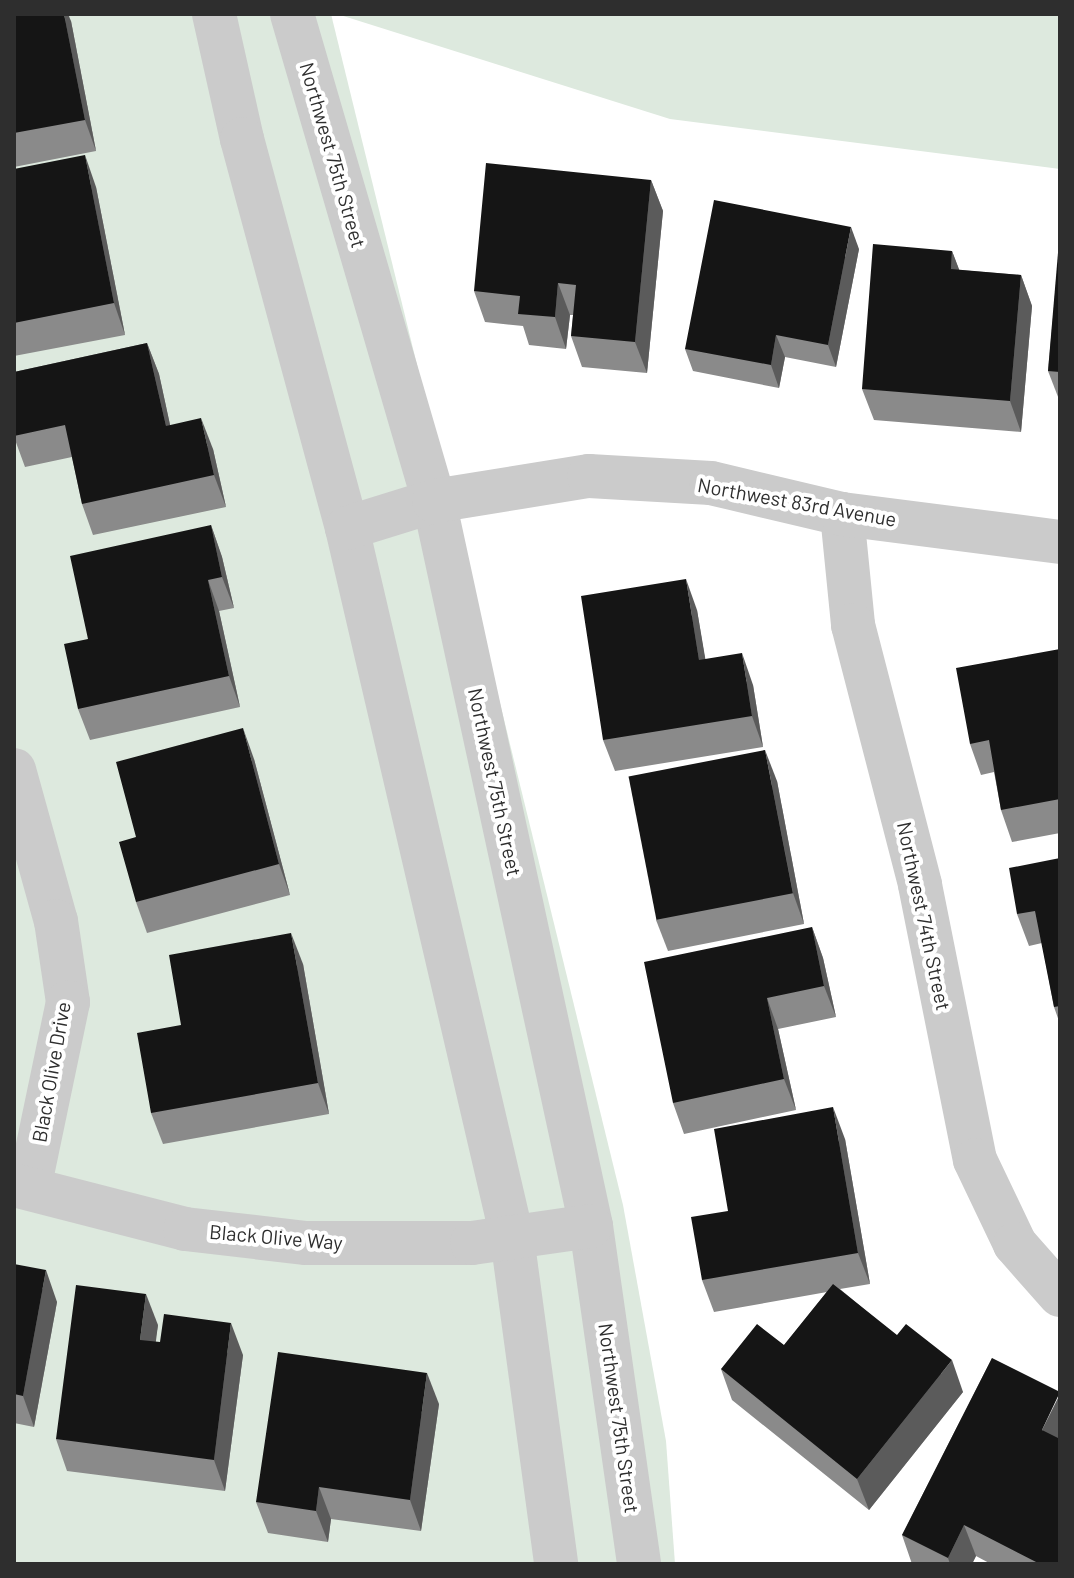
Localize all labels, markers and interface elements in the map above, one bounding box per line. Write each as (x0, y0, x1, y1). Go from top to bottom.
street label: Northwest 75th Street (295, 60, 371, 250)
street label: Northwest 83rd Avenue (696, 473, 898, 531)
street label: Northwest 75th Street (463, 686, 527, 878)
street label: Northwest 74th Street (892, 819, 956, 1013)
street label: Black Olive Drive (27, 1000, 75, 1144)
street label: Black Olive Way (208, 1219, 344, 1255)
street label: Northwest 75th Street (594, 1321, 644, 1515)

